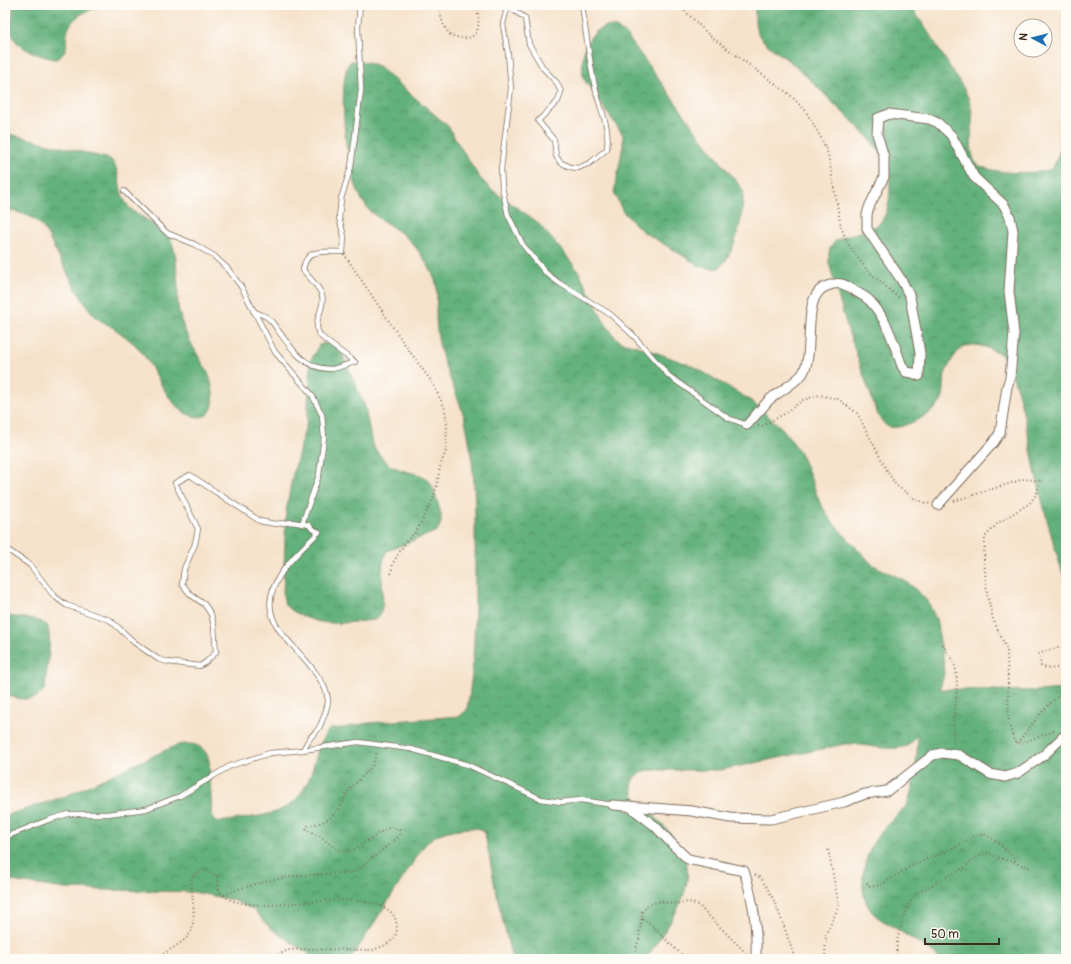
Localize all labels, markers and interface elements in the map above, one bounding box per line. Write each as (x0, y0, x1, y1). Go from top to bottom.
north arrow (1013, 18, 1053, 58)
text: N (1017, 32, 1031, 41)
scale bar (925, 920, 999, 946)
text: 50 m (931, 927, 959, 942)

